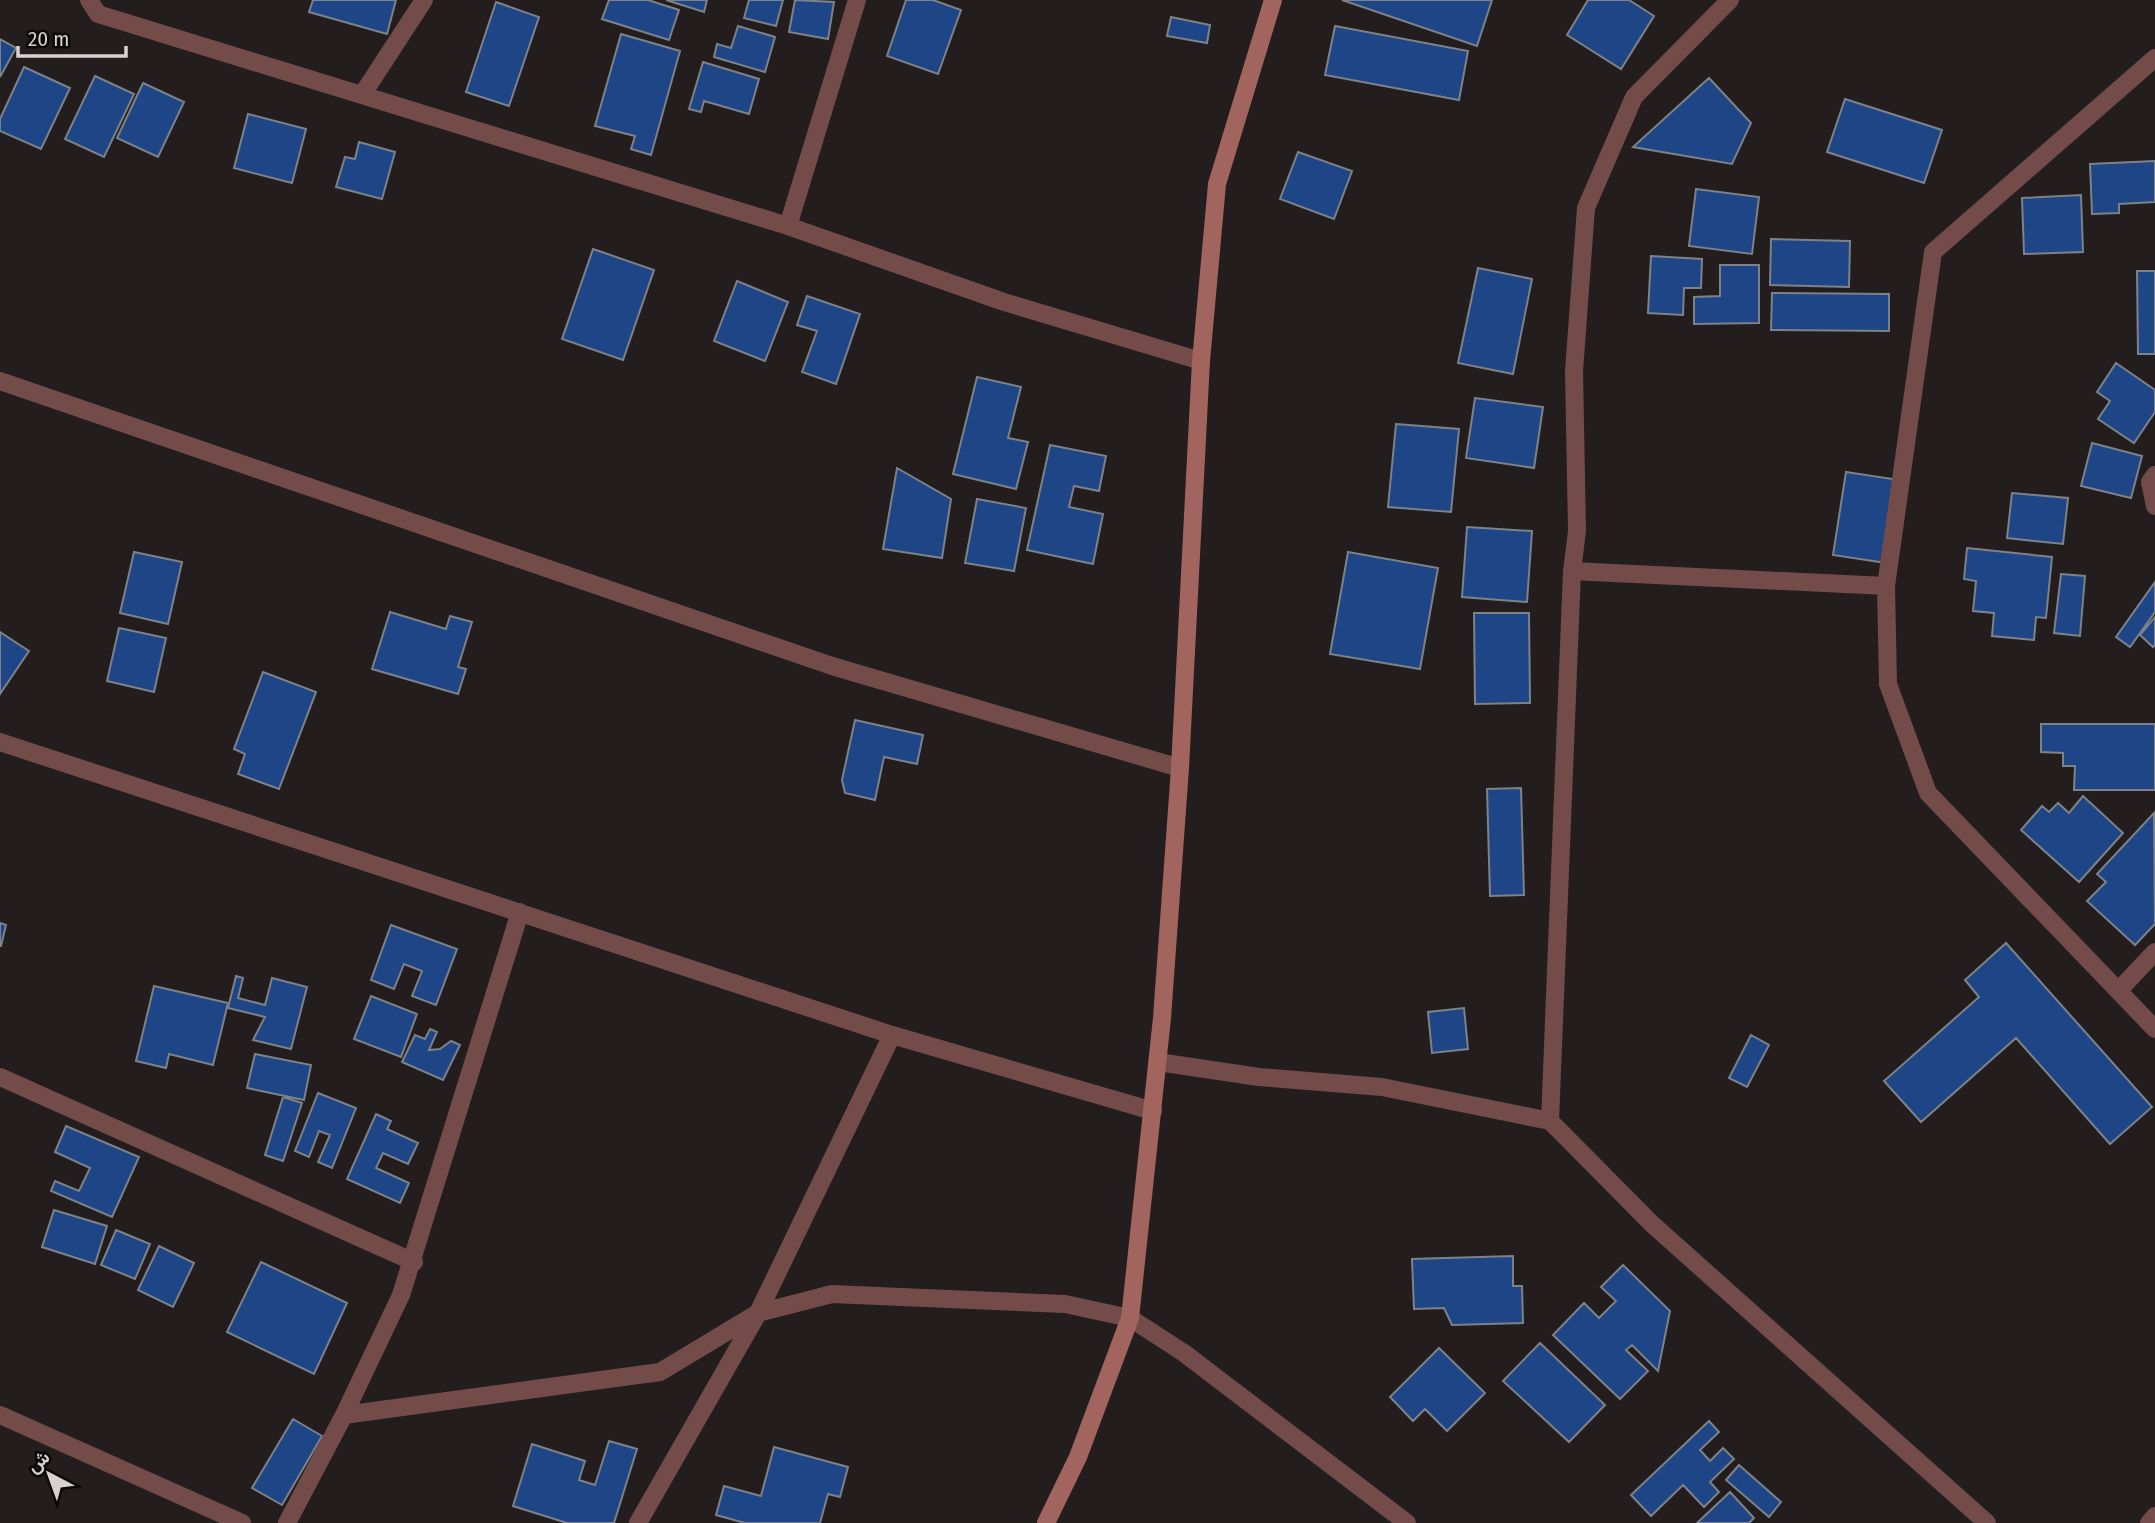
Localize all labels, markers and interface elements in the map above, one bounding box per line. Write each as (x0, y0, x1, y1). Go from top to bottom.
scale bar (18, 14, 126, 58)
text: 20 m (28, 26, 69, 52)
north arrow (14, 1439, 84, 1509)
text: ش (22, 1445, 54, 1478)

